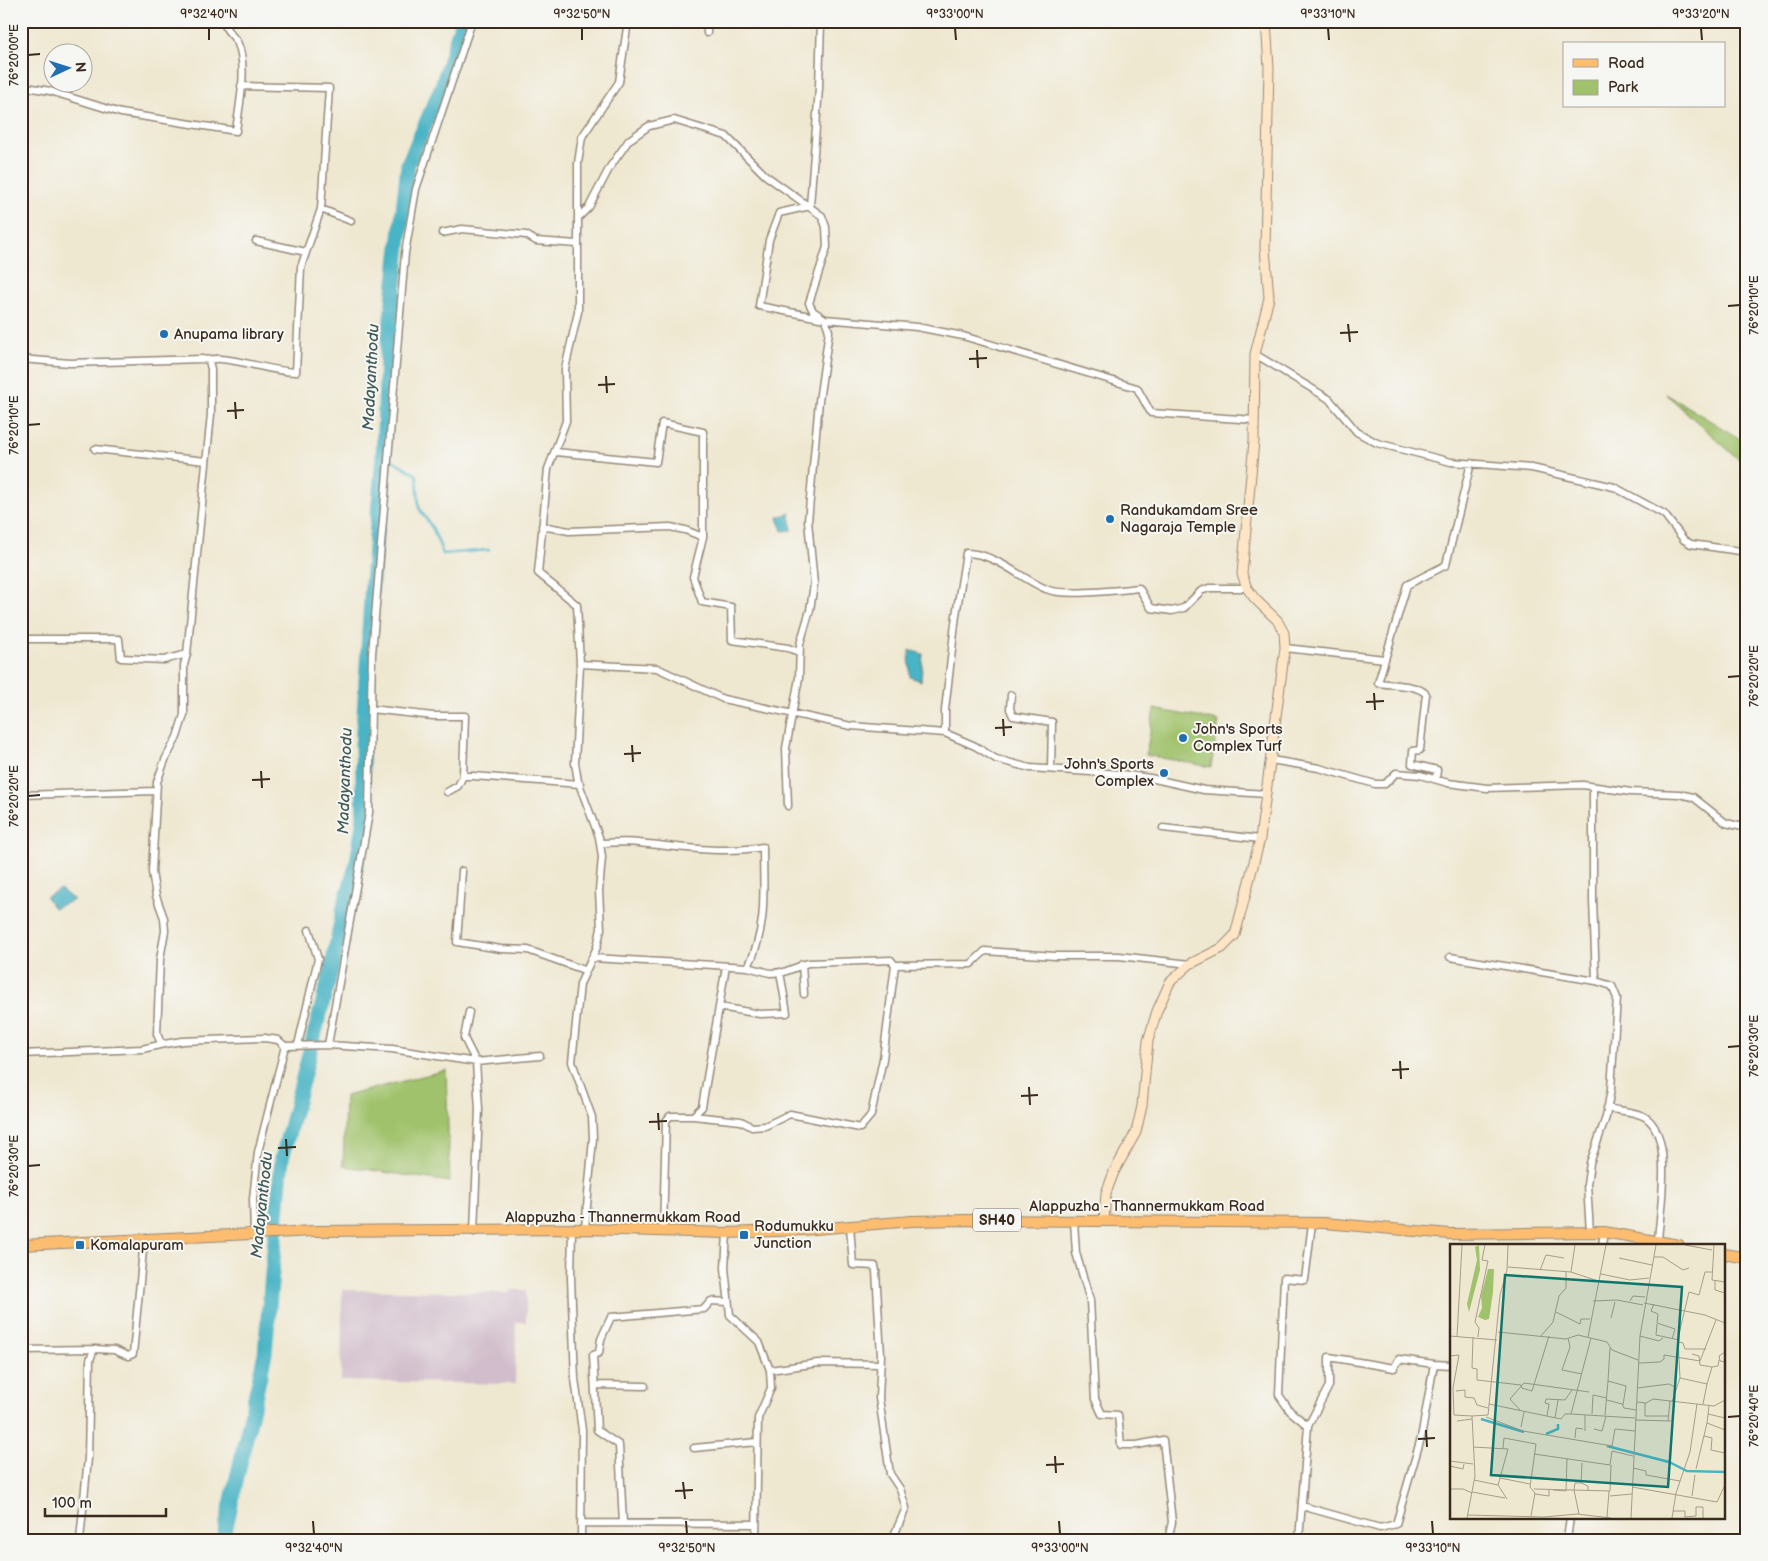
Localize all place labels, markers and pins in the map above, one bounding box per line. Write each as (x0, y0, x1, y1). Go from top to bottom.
place label: Anupama library (174, 325, 284, 344)
marker: Anupama library (158, 328, 170, 340)
place label: Randukamdam Sree Nagaraja Temple (1120, 501, 1258, 537)
marker: Randukamdam Sree Nagaraja Temple (1104, 513, 1116, 525)
place label: John's Sports Complex Turf (1193, 720, 1283, 756)
marker: John's Sports Complex Turf (1177, 732, 1189, 744)
place label: John's Sports Complex (1064, 755, 1155, 791)
marker: John's Sports Complex (1158, 767, 1170, 779)
place label: Rodumukku Junction (754, 1217, 834, 1253)
marker: Rodumukku Junction (738, 1229, 750, 1241)
place label: Komalapuram (90, 1236, 184, 1255)
marker: Komalapuram (74, 1239, 86, 1251)

